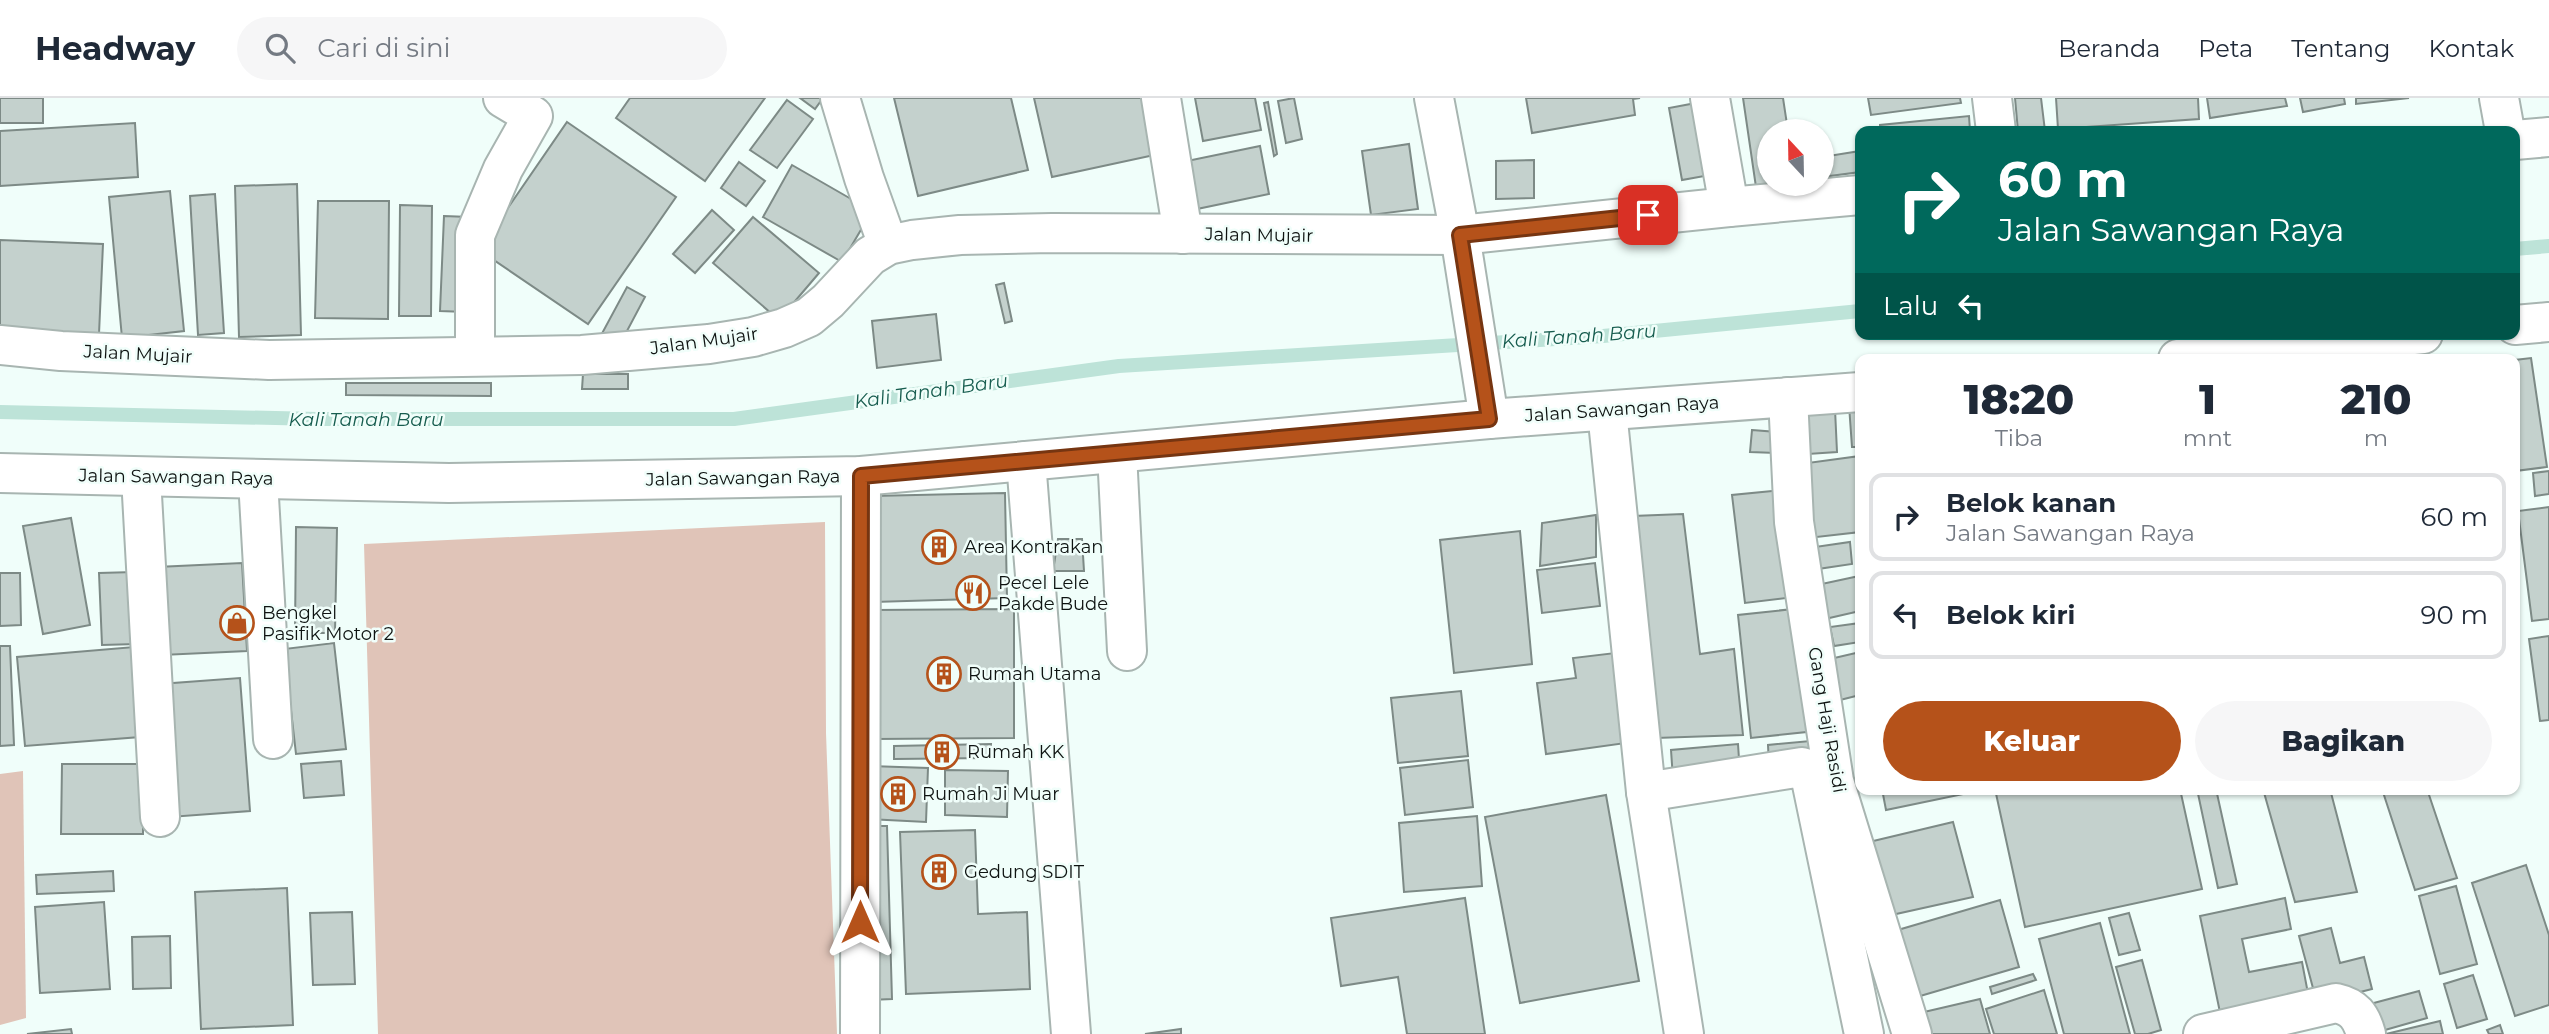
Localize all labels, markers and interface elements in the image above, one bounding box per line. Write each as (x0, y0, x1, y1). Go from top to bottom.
search box (237, 17, 727, 80)
text: Headway (35, 28, 195, 68)
icon: search (261, 29, 299, 67)
text: Cari di sini (317, 32, 451, 64)
text: Beranda (2058, 34, 2160, 63)
text: Peta (2198, 34, 2253, 63)
text: Tentang (2291, 34, 2390, 63)
text: Kontak (2428, 34, 2514, 63)
north arrow (1757, 119, 1834, 196)
map controls (1757, 119, 1834, 196)
text: 60 m (1998, 150, 2128, 209)
icon: right (1883, 154, 1974, 245)
pin (1618, 185, 1678, 245)
icon: arrive (1629, 196, 1667, 234)
text: Jalan Sawangan Raya (1998, 210, 2344, 249)
street label: Jalan Mujair (1203, 223, 1314, 247)
icon: left (1952, 287, 1990, 325)
text: Lalu (1883, 290, 1938, 322)
water label: Kali Tanah Baru (1501, 319, 1657, 353)
street label: Jalan Mujair (648, 323, 759, 360)
street label: Jalan Mujair (82, 340, 193, 368)
water label: Kali Tanah Baru (853, 369, 1009, 413)
text: 18:20 (1963, 373, 2074, 425)
text: 1 (2199, 373, 2216, 425)
text: 210 (2341, 373, 2412, 425)
street label: Jalan Sawangan Raya (1523, 391, 1720, 427)
water label: Kali Tanah Baru (288, 408, 444, 431)
text: Tiba (1995, 424, 2043, 452)
text: mnt (2183, 424, 2232, 452)
text: m (2364, 424, 2388, 452)
street label: Jalan Sawangan Raya (77, 464, 274, 490)
street label: Jalan Sawangan Raya (644, 465, 841, 491)
text: Belok kanan (1946, 487, 2116, 519)
icon: right (1887, 498, 1925, 536)
text: 60 m (2421, 501, 2488, 533)
text: Jalan Sawangan Raya (1946, 519, 2195, 547)
building icon: Area Kontrakan (920, 528, 958, 566)
place label: Area Kontrakan (964, 536, 1103, 558)
place label: Pecel Lele Pakde Bude (998, 572, 1108, 615)
restaurant icon: Pecel Lele Pakde Bude (954, 574, 992, 612)
icon: left (1887, 596, 1925, 634)
text: Belok kiri (1946, 599, 2075, 631)
text: 90 m (2421, 599, 2488, 631)
place label: Bengkel Pasifik Motor 2 (262, 602, 394, 645)
shop icon: Bengkel Pasifik Motor 2 (218, 604, 256, 642)
street label: Gang Haji Rasidi (1803, 645, 1851, 795)
building icon: Rumah Utama (925, 655, 963, 693)
place label: Rumah Utama (968, 663, 1101, 685)
button: Keluar (1883, 701, 2181, 781)
button: Bagikan (2195, 701, 2492, 781)
building icon: Rumah KK (923, 733, 961, 771)
place label: Rumah KK (967, 741, 1065, 763)
building icon: Rumah Ji Muar (879, 775, 917, 813)
place label: Rumah Ji Muar (922, 783, 1059, 805)
building icon: Gedung SDIT (920, 853, 958, 891)
place label: Gedung SDIT (964, 861, 1085, 883)
position arrow (823, 885, 897, 959)

